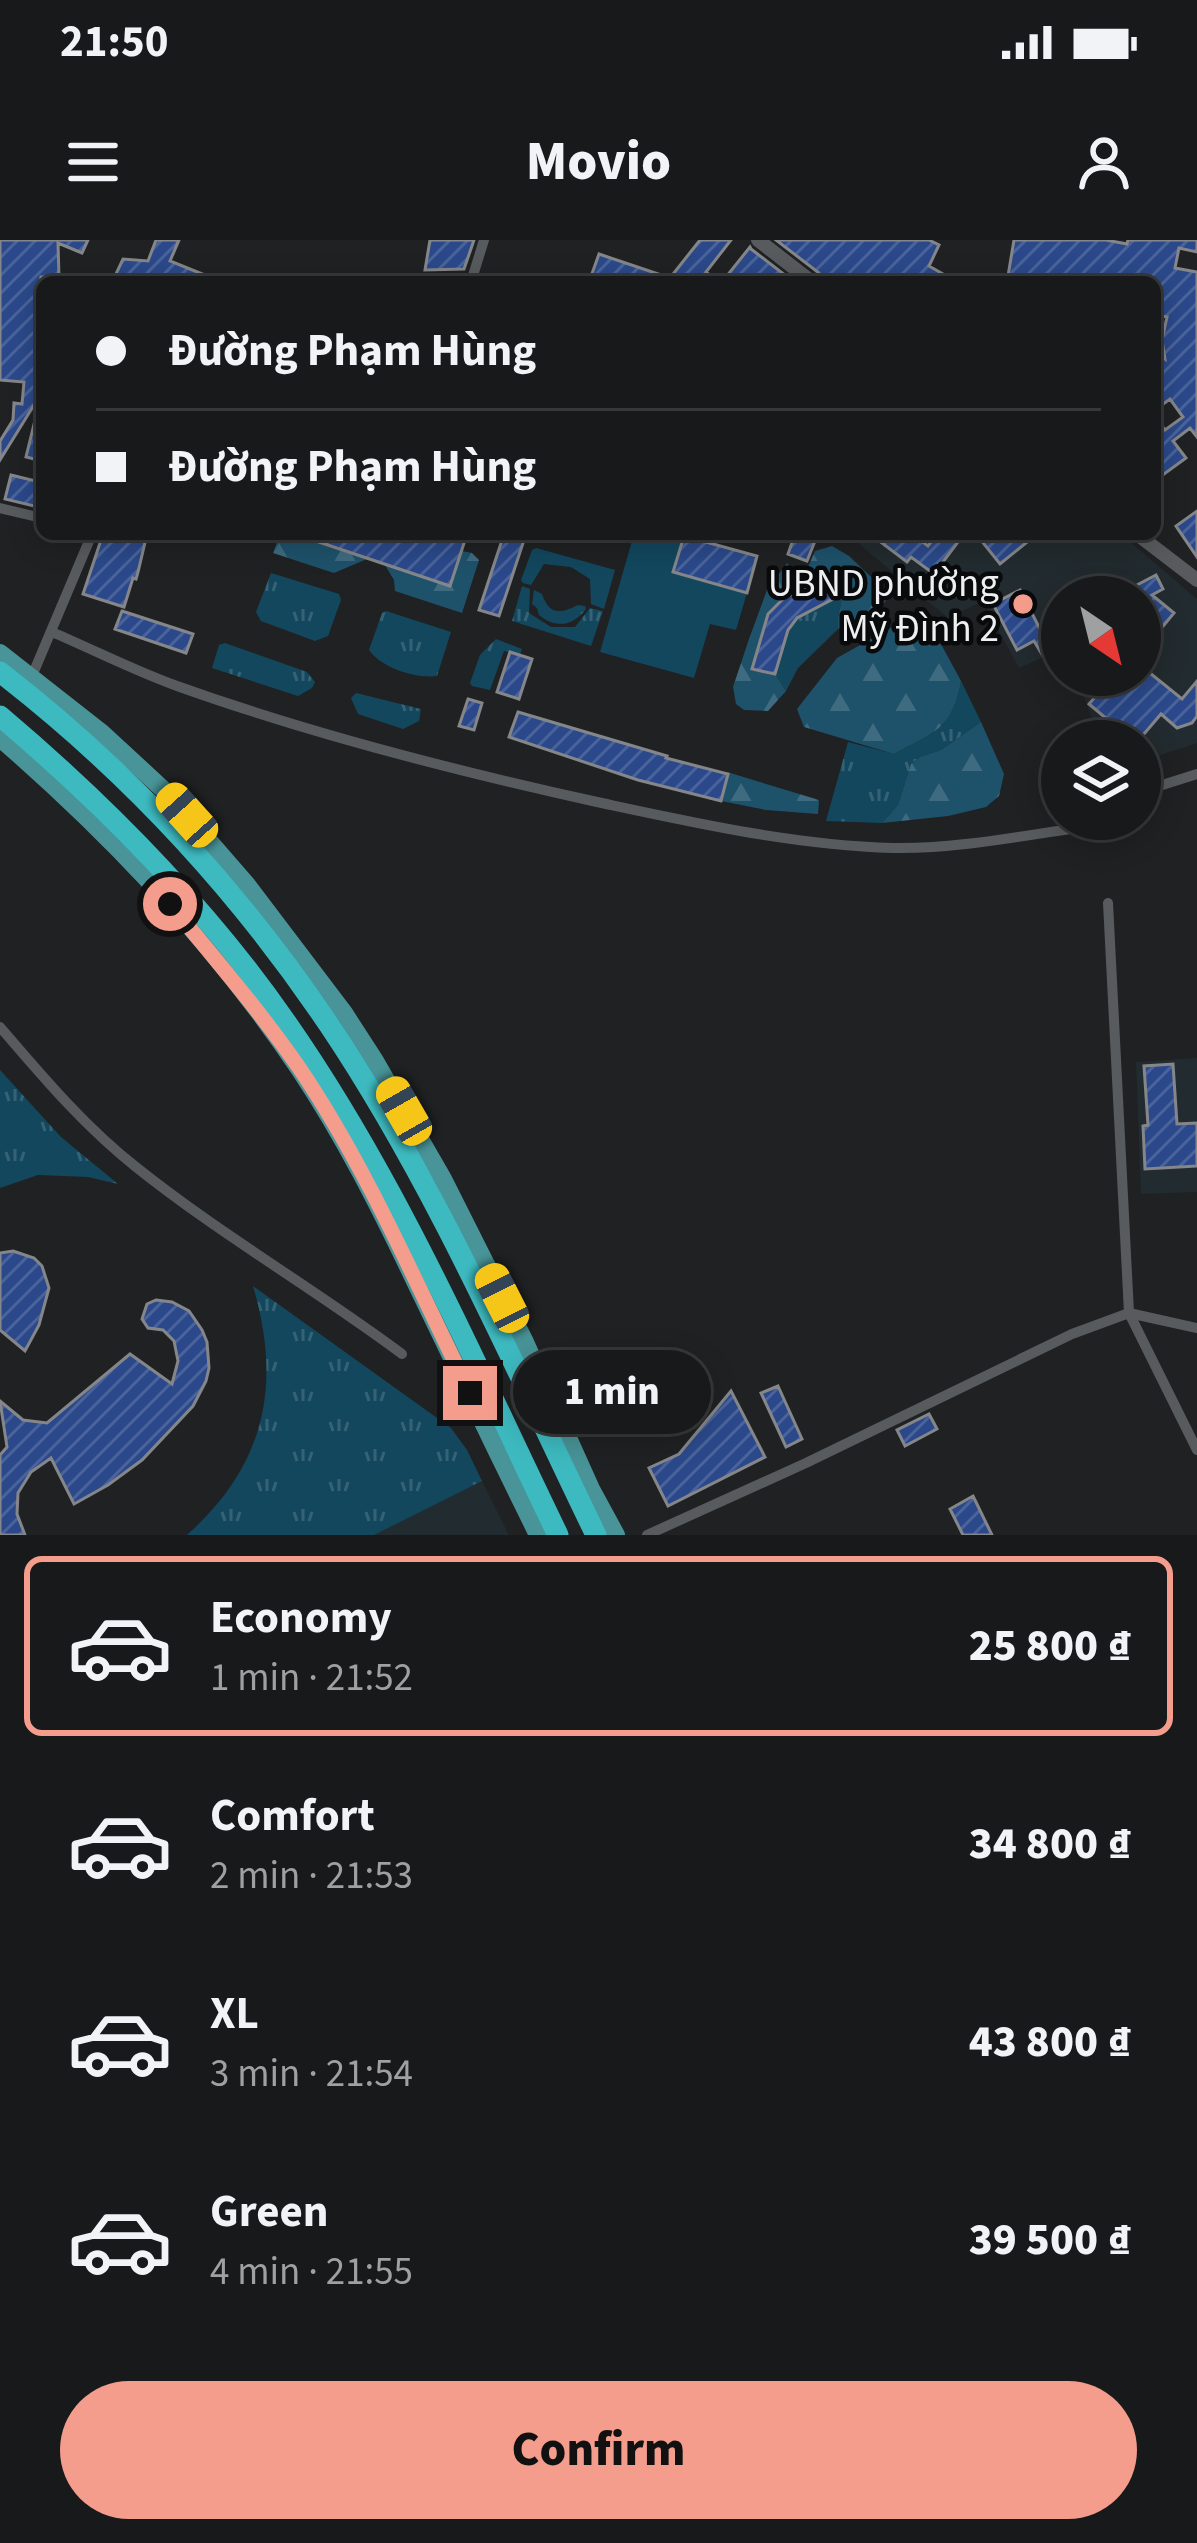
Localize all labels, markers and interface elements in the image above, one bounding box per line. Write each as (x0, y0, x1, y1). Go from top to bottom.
text: 21:50 (60, 10, 169, 74)
text: Movio (526, 124, 671, 201)
icon: menu (60, 129, 126, 195)
icon: person (1071, 129, 1137, 195)
text: Đường Phạm Hùng (168, 319, 536, 383)
text: Đường Phạm Hùng (168, 435, 536, 499)
place label: UBND phường Mỹ Đình 2 (768, 556, 999, 657)
north arrow (1041, 576, 1161, 696)
map controls (1041, 576, 1161, 840)
marker: UBND phường Mỹ Đình 2 (1010, 591, 1036, 617)
button: layers (1041, 720, 1161, 840)
car (150, 776, 224, 854)
route start (143, 877, 197, 931)
car (370, 1071, 438, 1151)
car (470, 1258, 534, 1338)
callout: 1 min (512, 1351, 710, 1435)
text: 1 min (564, 1364, 660, 1420)
route end (443, 1366, 497, 1420)
text: Economy (210, 1586, 392, 1650)
icon: car (66, 1592, 174, 1700)
text: 25 800 ₫ (969, 1614, 1131, 1678)
text: 1 min · 21:52 (210, 1650, 413, 1706)
text: Comfort (210, 1784, 375, 1848)
icon: car (66, 1790, 174, 1898)
text: 34 800 ₫ (969, 1812, 1131, 1876)
text: 2 min · 21:53 (210, 1848, 413, 1904)
text: XL (210, 1982, 259, 2046)
icon: car (66, 1988, 174, 2096)
text: 43 800 ₫ (969, 2010, 1131, 2074)
text: 3 min · 21:54 (210, 2046, 413, 2102)
text: Green (210, 2180, 329, 2244)
icon: car (66, 2186, 174, 2294)
text: 39 500 ₫ (969, 2208, 1131, 2272)
text: 4 min · 21:55 (210, 2244, 413, 2300)
button: Confirm (60, 2381, 1137, 2519)

